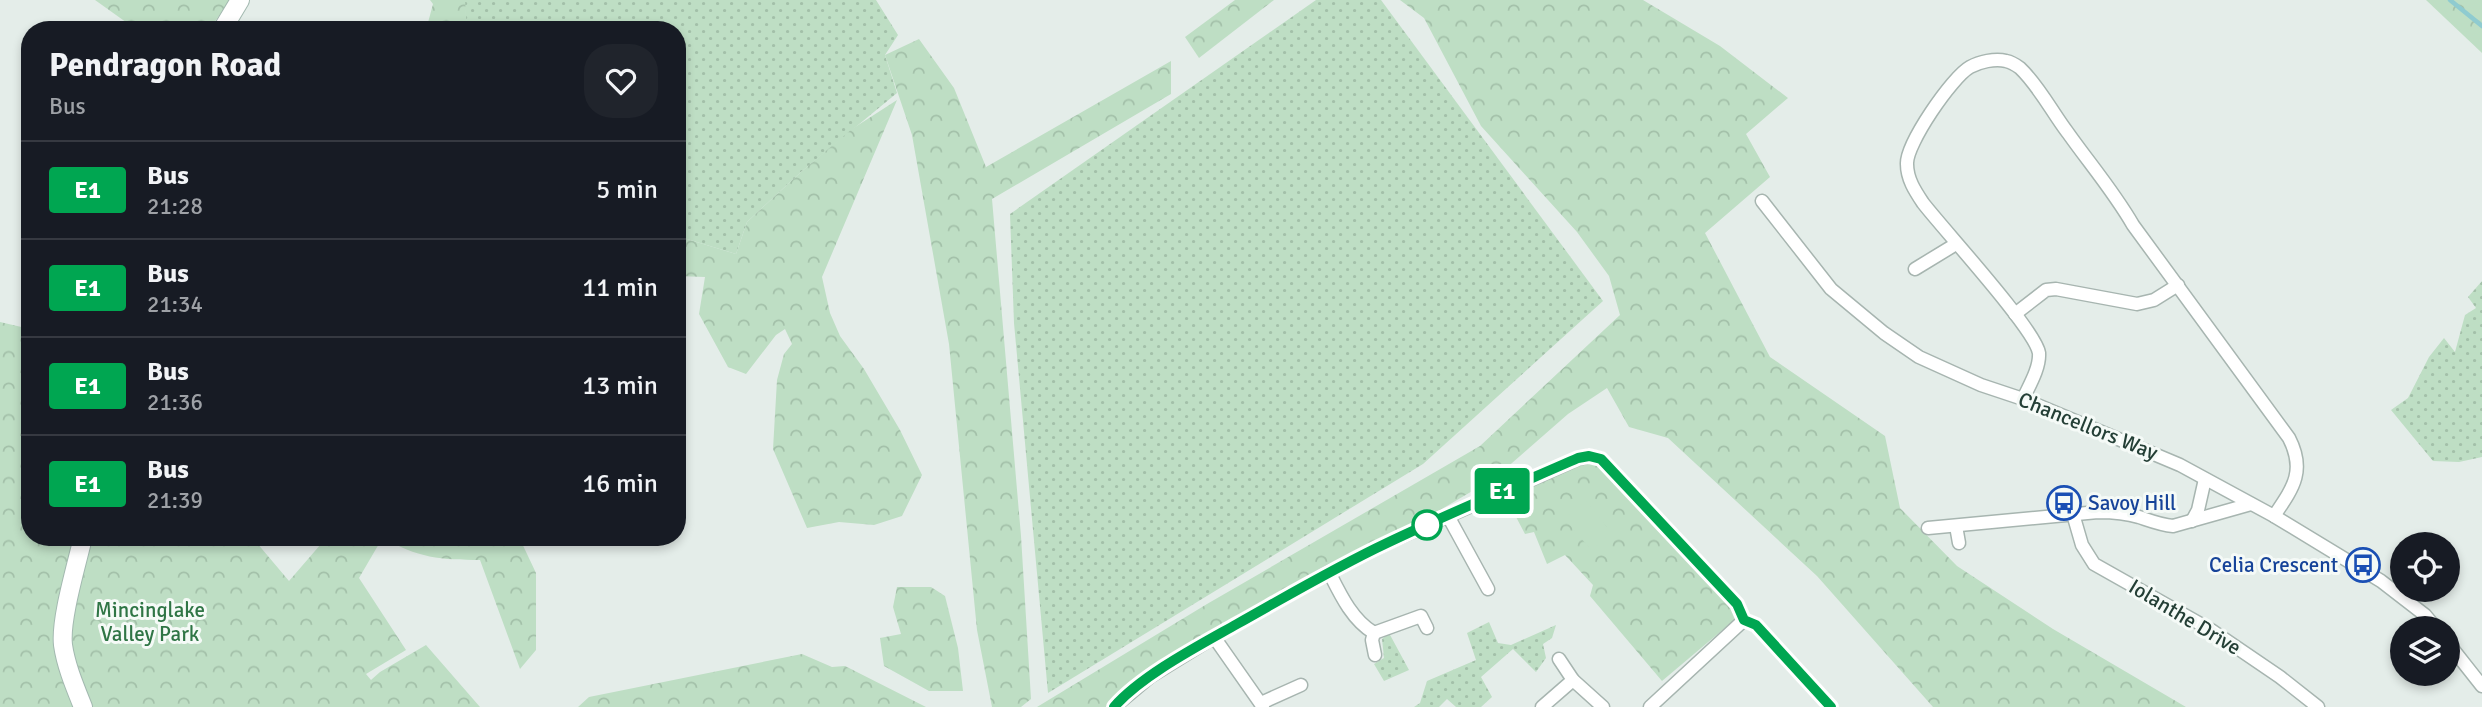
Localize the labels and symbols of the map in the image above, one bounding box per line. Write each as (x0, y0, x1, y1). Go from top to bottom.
street label: Chancellors Way (2014, 386, 2162, 466)
line badge: E1 (1470, 468, 1534, 514)
bus stop icon: Savoy Hill (2045, 484, 2083, 522)
place label: Savoy Hill (2088, 490, 2176, 516)
unlabelled marker (1412, 510, 1442, 540)
bus stop icon: Celia Crescent (2344, 546, 2382, 584)
place label: Celia Crescent (2209, 552, 2338, 578)
street label: Iolanthe Drive (2124, 573, 2246, 661)
park label: Mincinglake Valley Park (95, 597, 205, 647)

